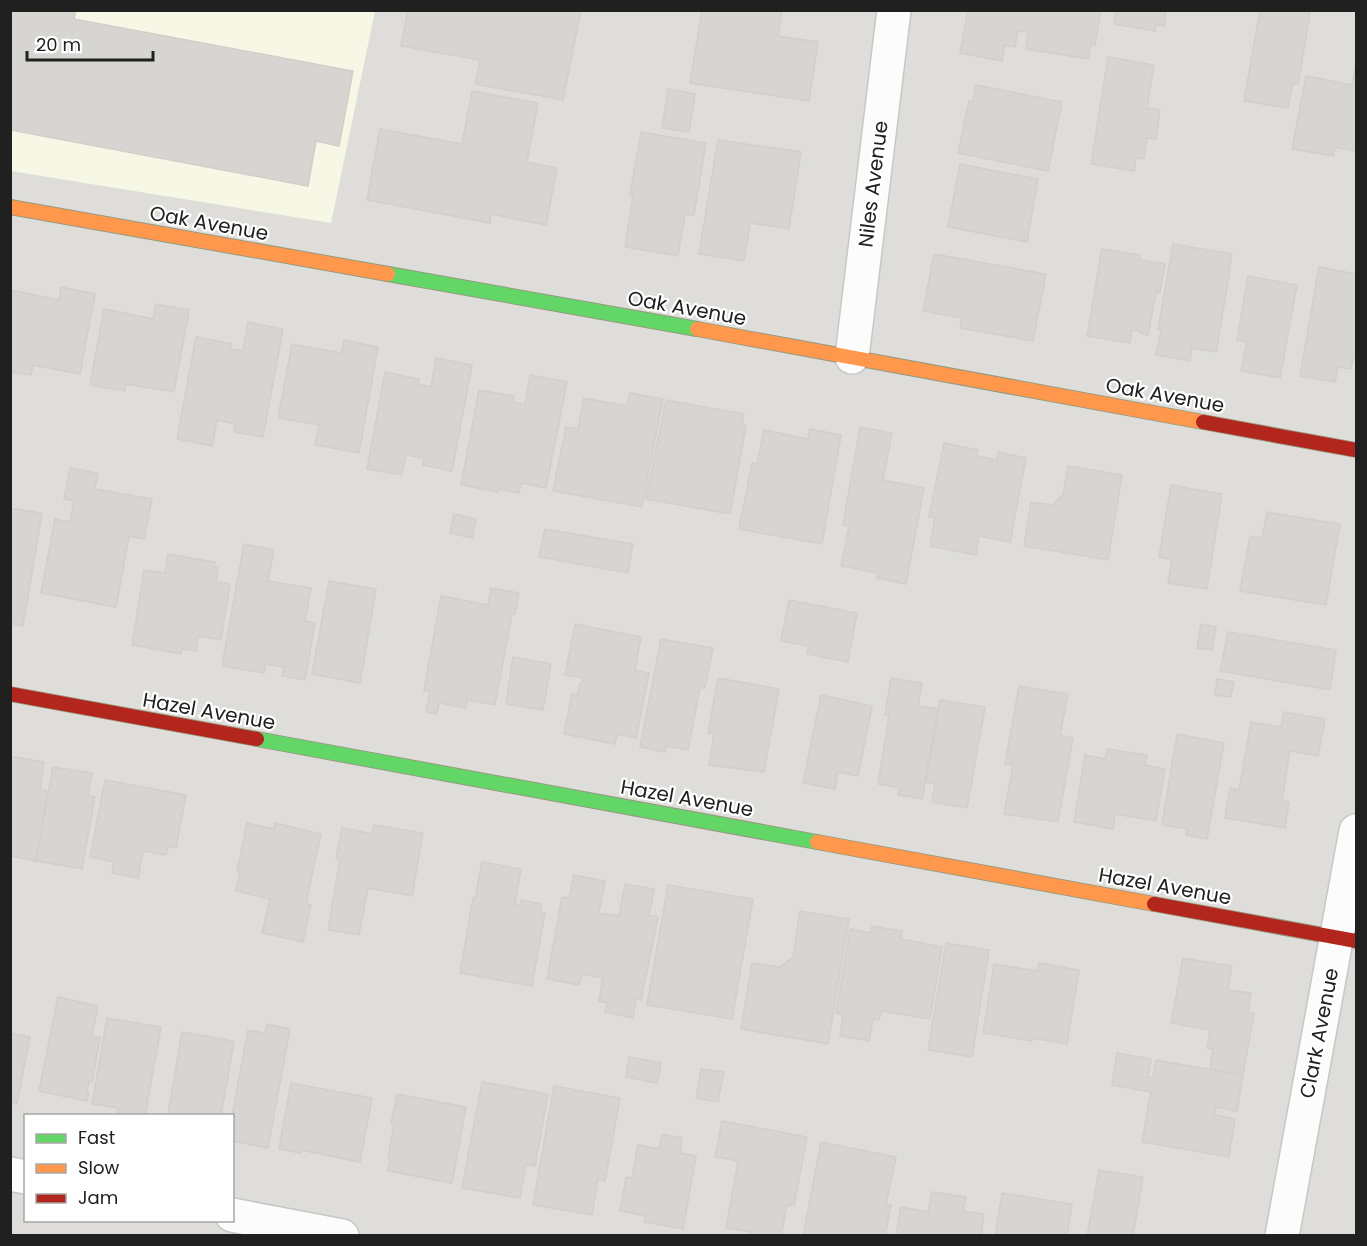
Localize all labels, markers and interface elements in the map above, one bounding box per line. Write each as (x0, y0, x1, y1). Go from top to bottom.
scale bar (27, 24, 153, 62)
text: 20 m (36, 32, 81, 57)
street label: Niles Avenue (851, 119, 895, 249)
street label: Oak Avenue (147, 199, 271, 247)
street label: Oak Avenue (625, 284, 749, 332)
street label: Oak Avenue (1103, 371, 1227, 419)
street label: Hazel Avenue (140, 686, 278, 736)
street label: Hazel Avenue (618, 773, 756, 823)
street label: Hazel Avenue (1096, 861, 1234, 911)
street label: Clark Avenue (1293, 965, 1345, 1101)
legend (24, 1114, 234, 1222)
text: Fast (78, 1125, 115, 1150)
text: Slow (78, 1155, 120, 1180)
text: Jam (78, 1185, 118, 1210)

